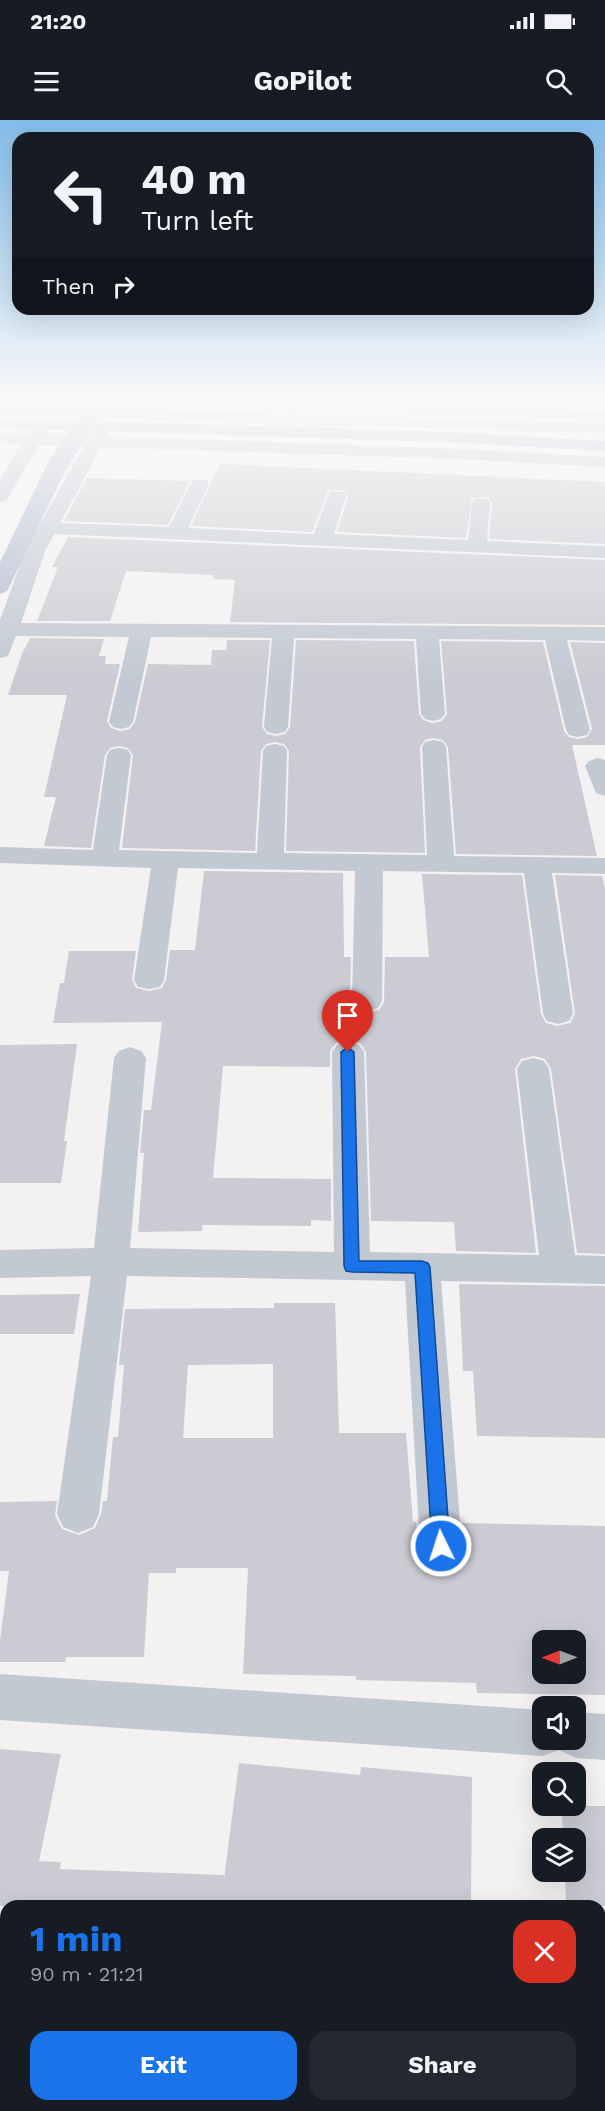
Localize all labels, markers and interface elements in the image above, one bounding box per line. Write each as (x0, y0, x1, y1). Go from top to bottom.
text: 21:20 (30, 9, 87, 34)
icon: menu (30, 65, 63, 98)
text: GoPilot (253, 65, 352, 97)
icon: search (542, 65, 575, 98)
text: 40 m (141, 155, 247, 204)
icon: left (42, 156, 120, 234)
text: Turn left (141, 205, 253, 237)
icon: right (107, 270, 140, 303)
text: Then (42, 274, 95, 299)
pin (322, 990, 373, 1052)
icon: arrive (331, 999, 364, 1032)
position arrow (409, 1514, 473, 1578)
north arrow (532, 1630, 586, 1684)
map controls (532, 1630, 586, 1882)
button: sound (532, 1696, 586, 1750)
button: search (532, 1762, 586, 1816)
button: layers (532, 1828, 586, 1882)
text: 1 min (30, 1918, 122, 1960)
button: close (513, 1920, 576, 1983)
text: 90 m · 21:21 (30, 1962, 144, 1986)
button: Exit (30, 2031, 297, 2100)
button: Share (309, 2031, 576, 2100)

